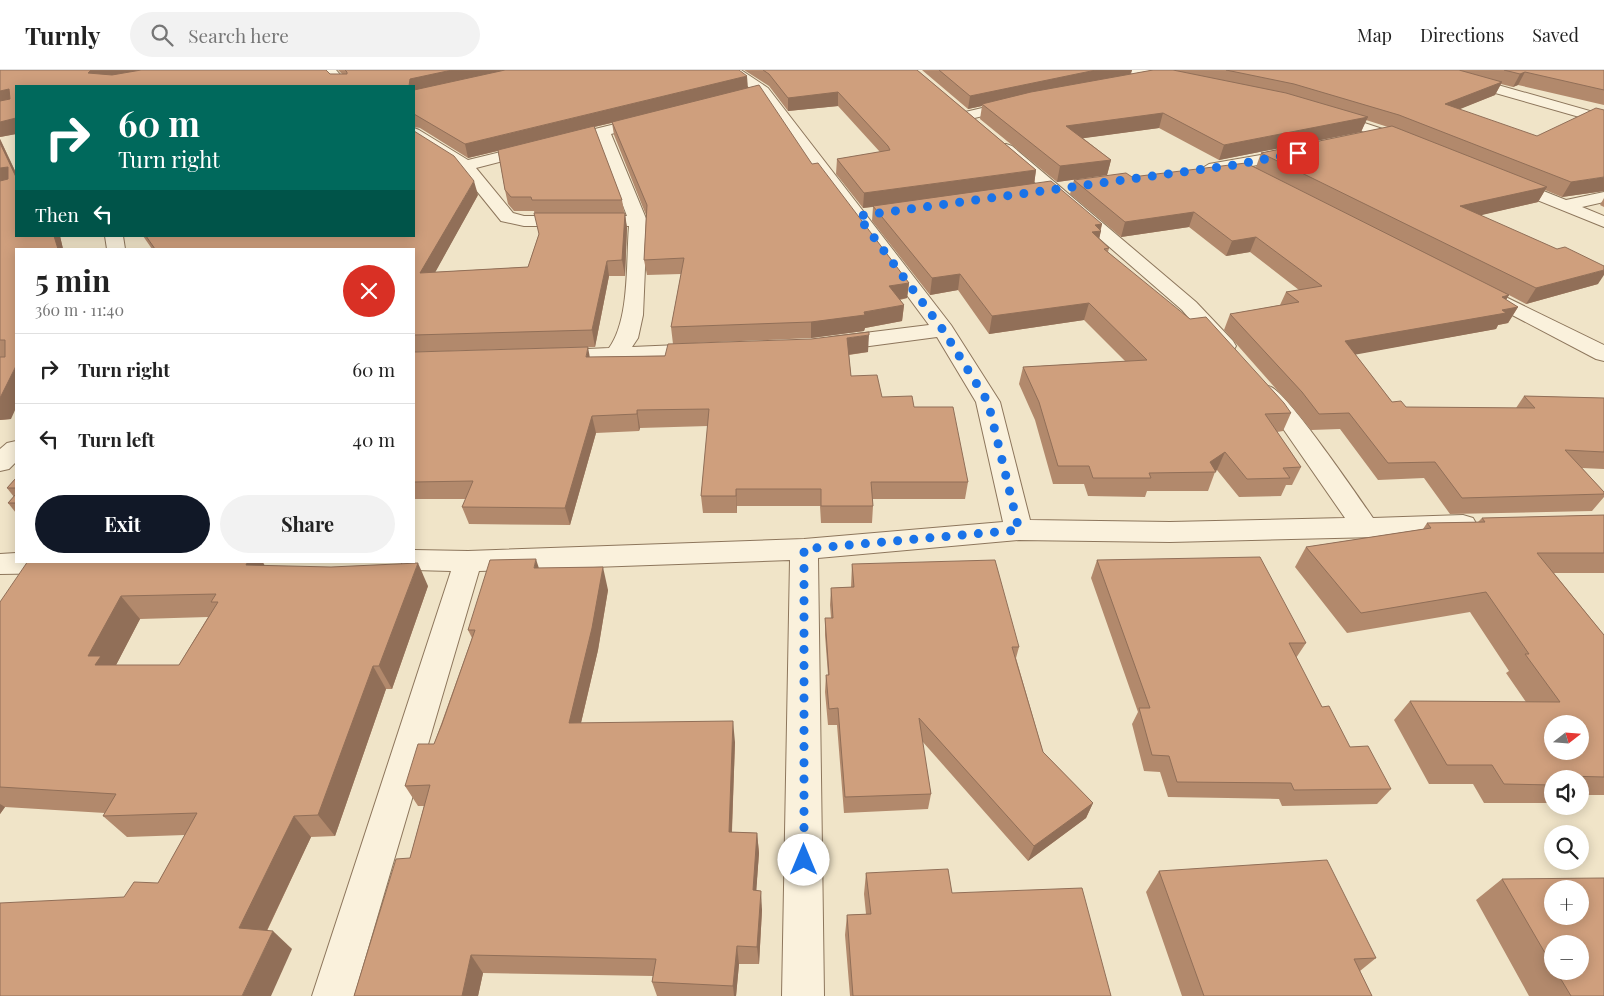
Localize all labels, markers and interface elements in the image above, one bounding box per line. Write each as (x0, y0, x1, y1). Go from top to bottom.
search box (130, 12, 480, 57)
text: Turnly (25, 19, 100, 51)
icon: search (148, 21, 176, 49)
text: Search here (188, 22, 289, 48)
text: Map (1357, 23, 1392, 47)
text: Directions (1420, 23, 1504, 47)
text: Saved (1532, 23, 1579, 47)
text: 60 m (118, 99, 200, 146)
icon: right (35, 105, 100, 170)
pin (1277, 132, 1319, 174)
icon: arrive (1284, 139, 1312, 167)
text: Turn right (118, 144, 220, 174)
icon: left (89, 200, 117, 228)
text: Then (35, 201, 79, 227)
text: 5 min (35, 260, 110, 300)
button: close (343, 265, 395, 317)
text: 360 m · 11:40 (35, 299, 124, 320)
icon: right (35, 355, 63, 383)
text: Turn right (78, 356, 170, 382)
text: 60 m (352, 356, 395, 382)
icon: left (35, 425, 63, 453)
text: Turn left (78, 426, 155, 452)
text: 40 m (353, 426, 395, 452)
button: Exit (35, 495, 210, 553)
button: Share (220, 495, 395, 553)
north arrow (1544, 715, 1589, 760)
map controls (1544, 715, 1589, 980)
button: sound (1544, 770, 1589, 815)
button: search (1544, 825, 1589, 870)
position arrow (777, 833, 829, 885)
button: + (1544, 880, 1589, 925)
button: − (1544, 935, 1589, 980)

